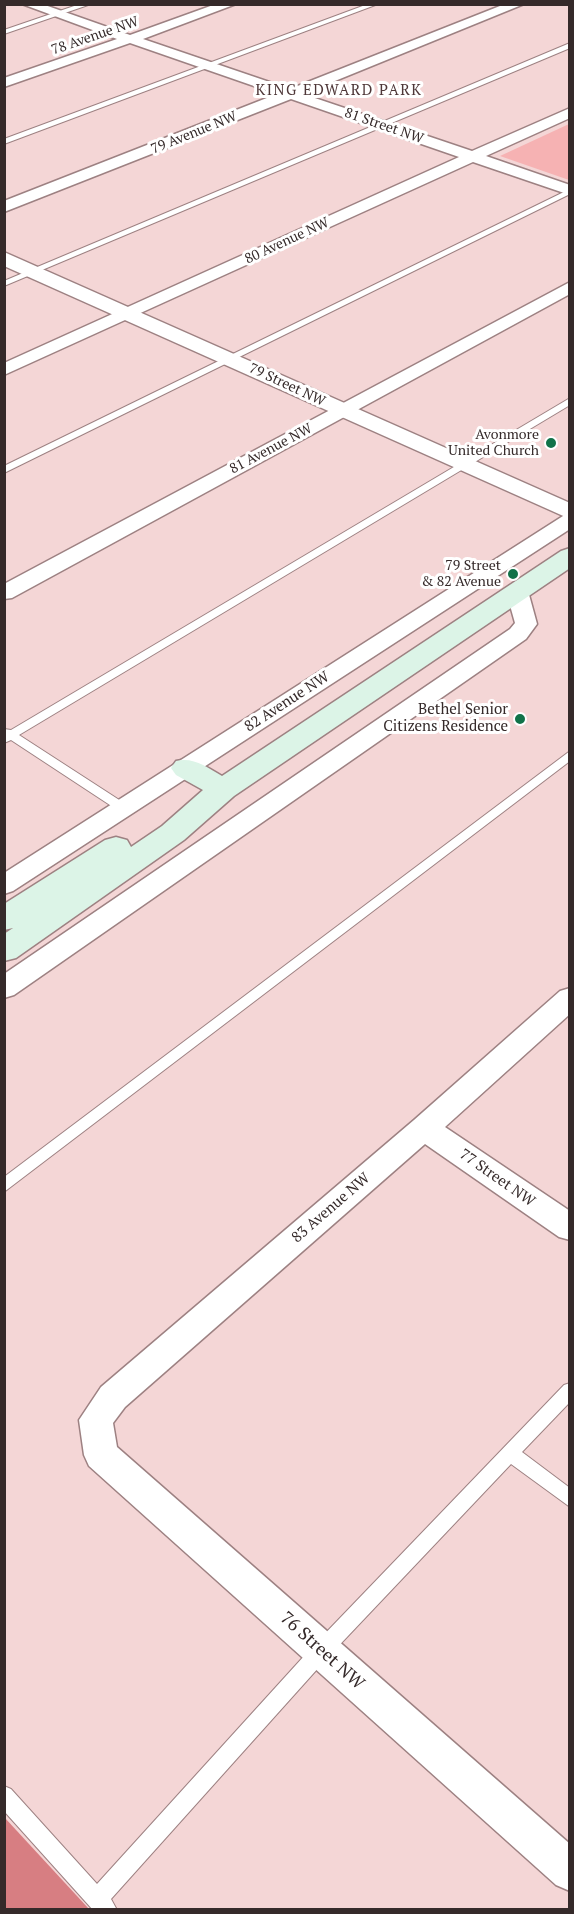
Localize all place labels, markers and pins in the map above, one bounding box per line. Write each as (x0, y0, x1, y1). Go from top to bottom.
place label: Avonmore United Church (448, 427, 539, 460)
marker: Avonmore United Church (544, 436, 558, 450)
place label: 79 Street & 82 Avenue (421, 558, 501, 590)
marker: 79 Street & 82 Avenue (506, 567, 520, 581)
place label: Bethel Senior Citizens Residence (383, 701, 508, 736)
marker: Bethel Senior Citizens Residence (513, 712, 527, 726)

